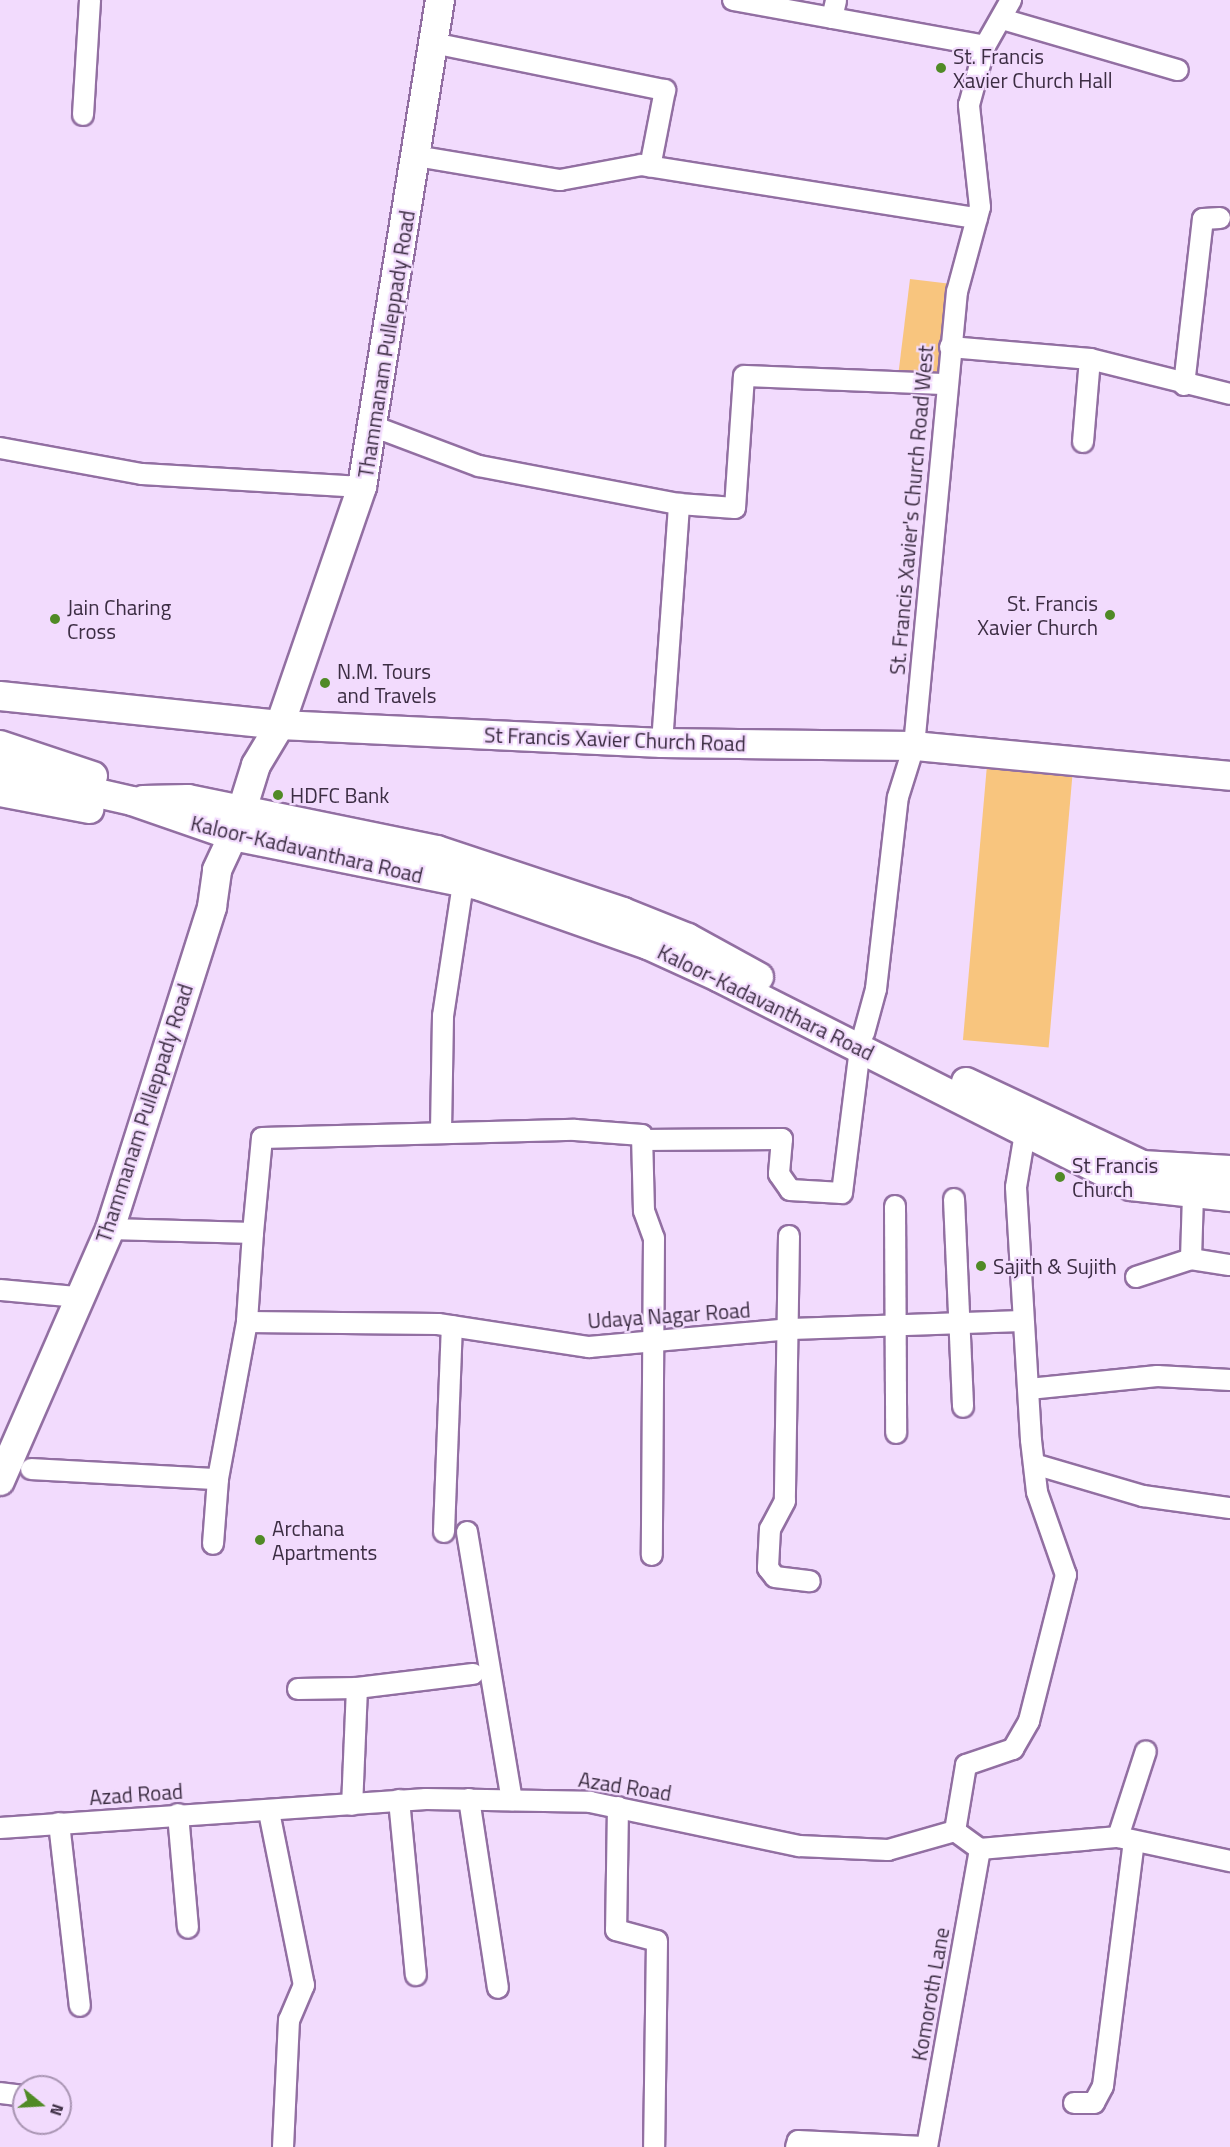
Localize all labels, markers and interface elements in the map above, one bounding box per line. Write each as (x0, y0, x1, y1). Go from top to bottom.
place label: St. Francis Xavier Church Hall (953, 43, 1113, 93)
marker: St. Francis Xavier Church Hall (934, 61, 948, 75)
street label: Thammanam Pulleppady Road (352, 209, 420, 479)
street label: St. Francis Xavier's Church Road West (884, 344, 938, 676)
place label: St. Francis Xavier Church (977, 590, 1098, 640)
place label: Jain Charing Cross (67, 594, 171, 644)
marker: St. Francis Xavier Church (1103, 608, 1117, 622)
marker: Jain Charing Cross (48, 612, 62, 626)
place label: N.M. Tours and Travels (337, 658, 437, 708)
marker: N.M. Tours and Travels (318, 676, 332, 690)
street label: St Francis Xavier Church Road (484, 722, 746, 756)
place label: HDFC Bank (290, 782, 389, 808)
marker: HDFC Bank (271, 788, 285, 802)
street label: Kaloor-Kadavanthara Road (188, 810, 426, 888)
street label: Kaloor-Kadavanthara Road (654, 939, 878, 1065)
street label: Thammanam Pulleppady Road (90, 981, 198, 1245)
place label: St Francis Church (1072, 1152, 1158, 1202)
marker: St Francis Church (1053, 1170, 1067, 1184)
place label: Sajith & Sujith (993, 1253, 1117, 1279)
marker: Sajith & Sujith (974, 1259, 988, 1273)
street label: Udaya Nagar Road (587, 1297, 751, 1333)
place label: Archana Apartments (272, 1515, 377, 1565)
marker: Archana Apartments (253, 1533, 267, 1547)
street label: Azad Road (577, 1766, 673, 1806)
street label: Azad Road (88, 1778, 184, 1810)
street label: Komoroth Lane (906, 1925, 954, 2063)
north arrow (12, 2075, 72, 2135)
text: N (44, 2101, 70, 2119)

